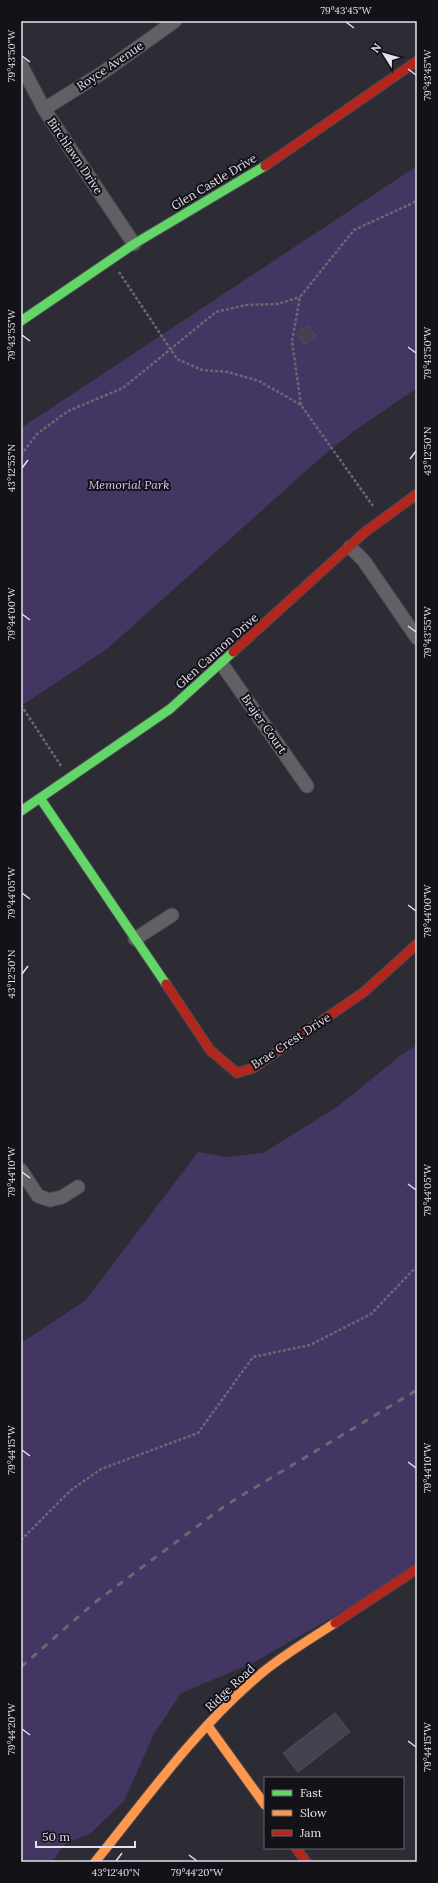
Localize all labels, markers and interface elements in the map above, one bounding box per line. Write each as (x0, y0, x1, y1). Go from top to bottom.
text: 79°43'45"W (320, 4, 373, 17)
text: 79°43'50"W (5, 29, 18, 82)
north arrow (364, 34, 404, 74)
street label: Royce Avenue (73, 37, 146, 93)
text: N (368, 40, 384, 56)
text: 79°43'45"W (421, 48, 434, 101)
street label: Birchlawn Drive (44, 115, 107, 197)
street label: Glen Castle Drive (168, 150, 260, 213)
text: 79°43'55"W (5, 308, 18, 361)
text: 79°43'50"W (421, 326, 434, 379)
text: 43°12'50"N (421, 426, 434, 475)
text: 43°12'55"N (5, 444, 18, 492)
park label: Memorial Park (89, 477, 169, 492)
text: 79°44'00"W (5, 587, 18, 640)
text: 79°43'55"W (421, 605, 434, 658)
street label: Glen Cannon Drive (172, 609, 261, 692)
street label: Brajer Court (238, 691, 291, 757)
text: 79°44'05"W (5, 866, 18, 919)
text: 79°44'00"W (421, 884, 434, 937)
text: 43°12'50"N (5, 949, 18, 998)
street label: Brae Crest Drive (248, 1009, 334, 1072)
text: 79°44'10"W (5, 1146, 18, 1197)
text: 79°44'05"W (421, 1163, 434, 1216)
text: 79°44'15"W (5, 1424, 18, 1475)
text: 79°44'10"W (421, 1442, 434, 1493)
street label: Ridge Road (202, 1661, 258, 1714)
text: 79°44'20"W (5, 1702, 18, 1755)
text: 79°44'15"W (421, 1721, 434, 1772)
legend (264, 1777, 404, 1849)
text: Fast (300, 1785, 323, 1800)
text: Slow (300, 1805, 327, 1820)
scale bar (36, 1823, 135, 1849)
text: Jam (299, 1825, 321, 1840)
text: 50 m (42, 1829, 70, 1844)
text: 43°12'40"N (92, 1866, 141, 1879)
text: 79°44'20"W (171, 1866, 224, 1879)

